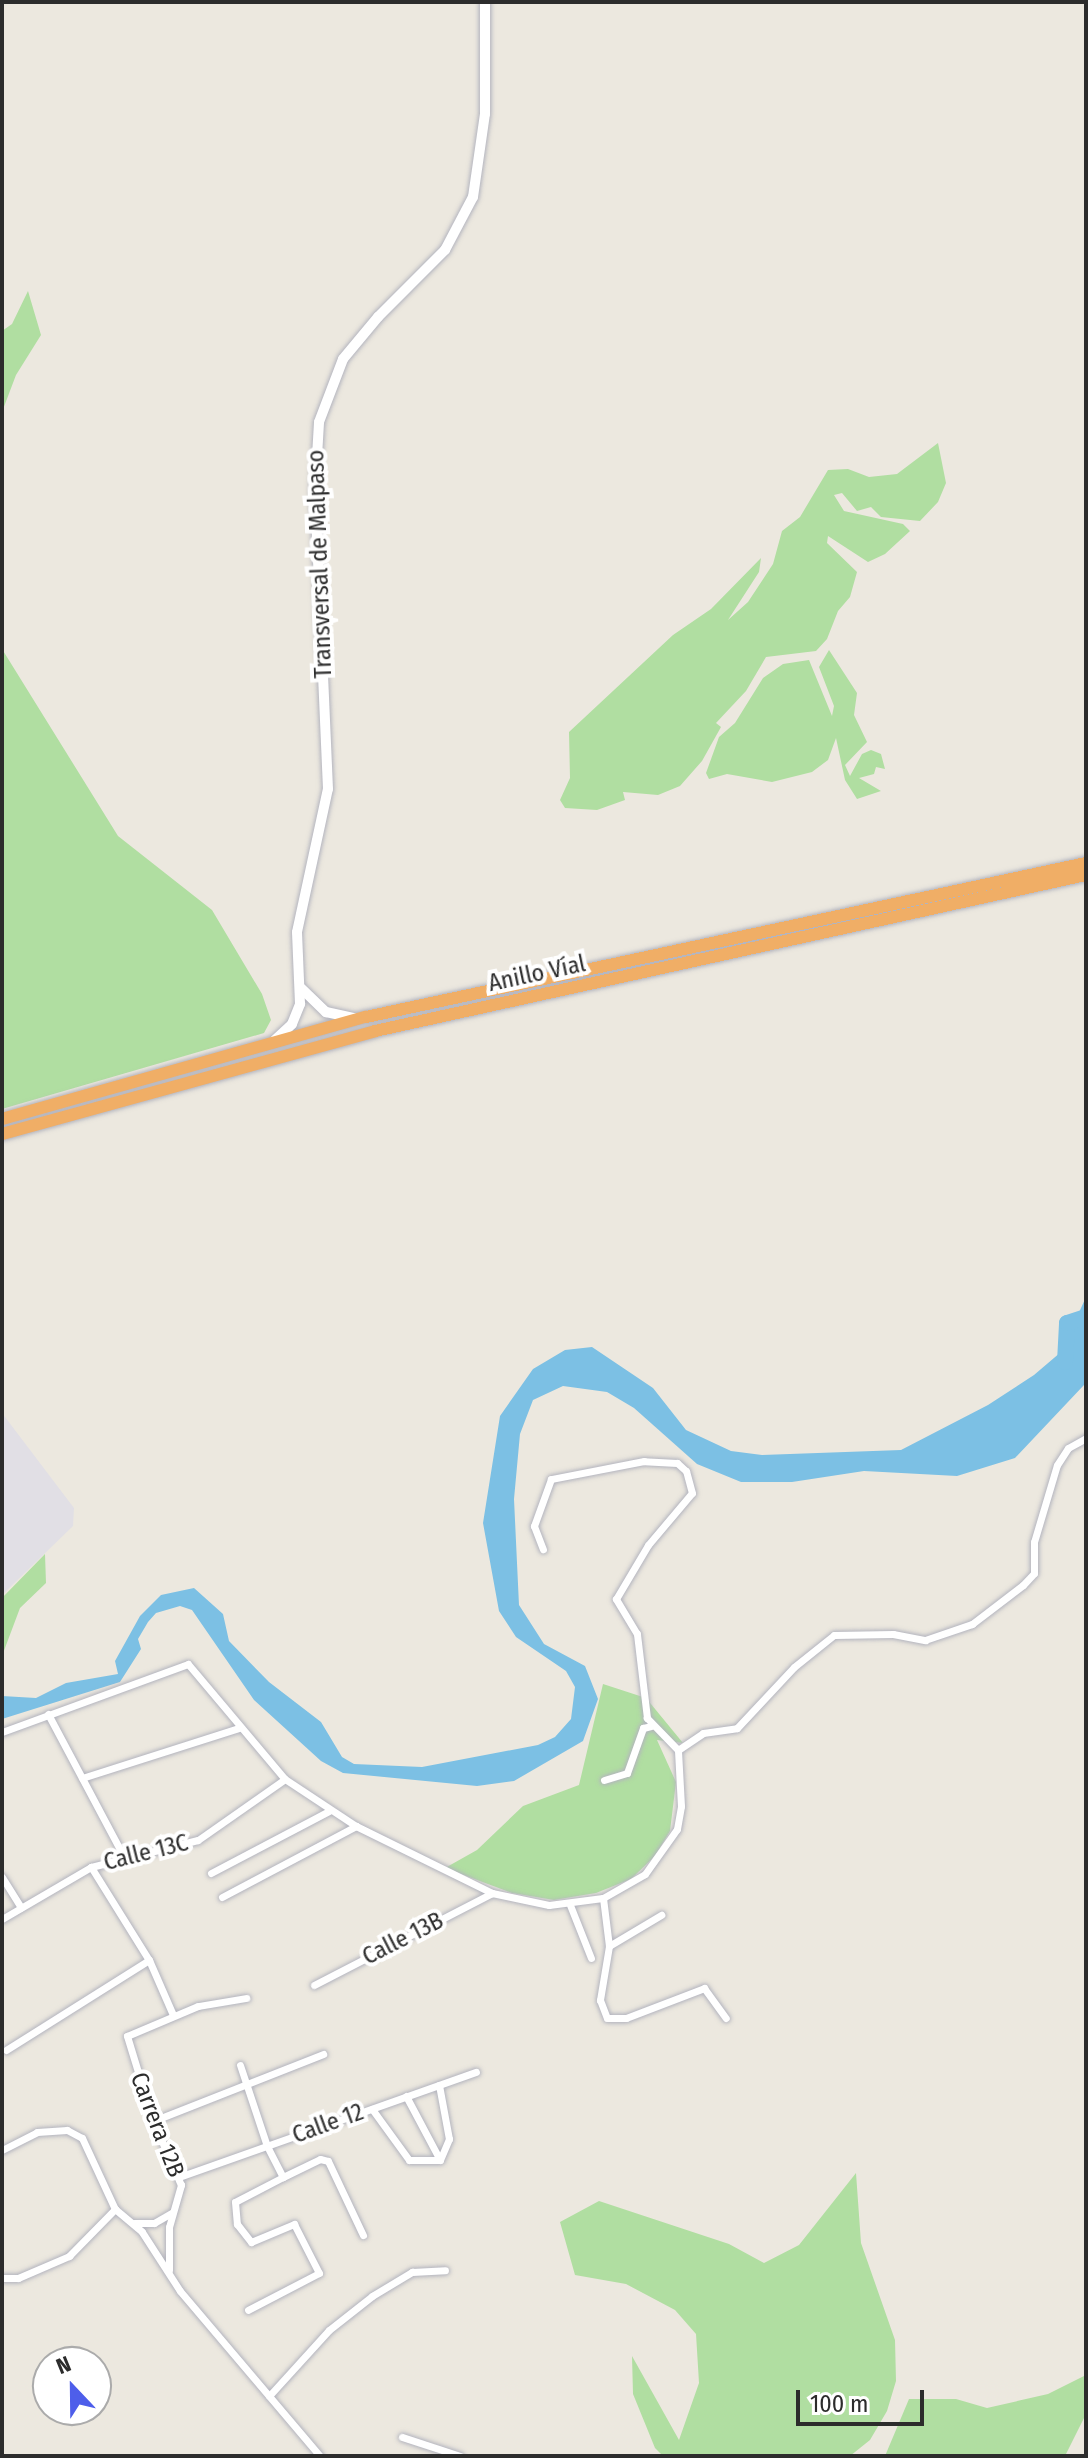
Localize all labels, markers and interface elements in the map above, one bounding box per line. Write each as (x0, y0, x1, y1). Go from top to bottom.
street label: Transversal de Malpaso (302, 449, 338, 679)
street label: Anillo Víal (486, 950, 588, 998)
street label: Calle 13C (101, 1829, 191, 1877)
street label: Calle 13B (358, 1906, 448, 1972)
street label: Carrera 12B (124, 2069, 190, 2181)
street label: Calle 12 (289, 2098, 367, 2150)
north arrow (32, 2346, 112, 2426)
text: N (52, 2350, 75, 2380)
scale bar (800, 2374, 928, 2424)
text: 100 m (810, 2390, 868, 2418)

